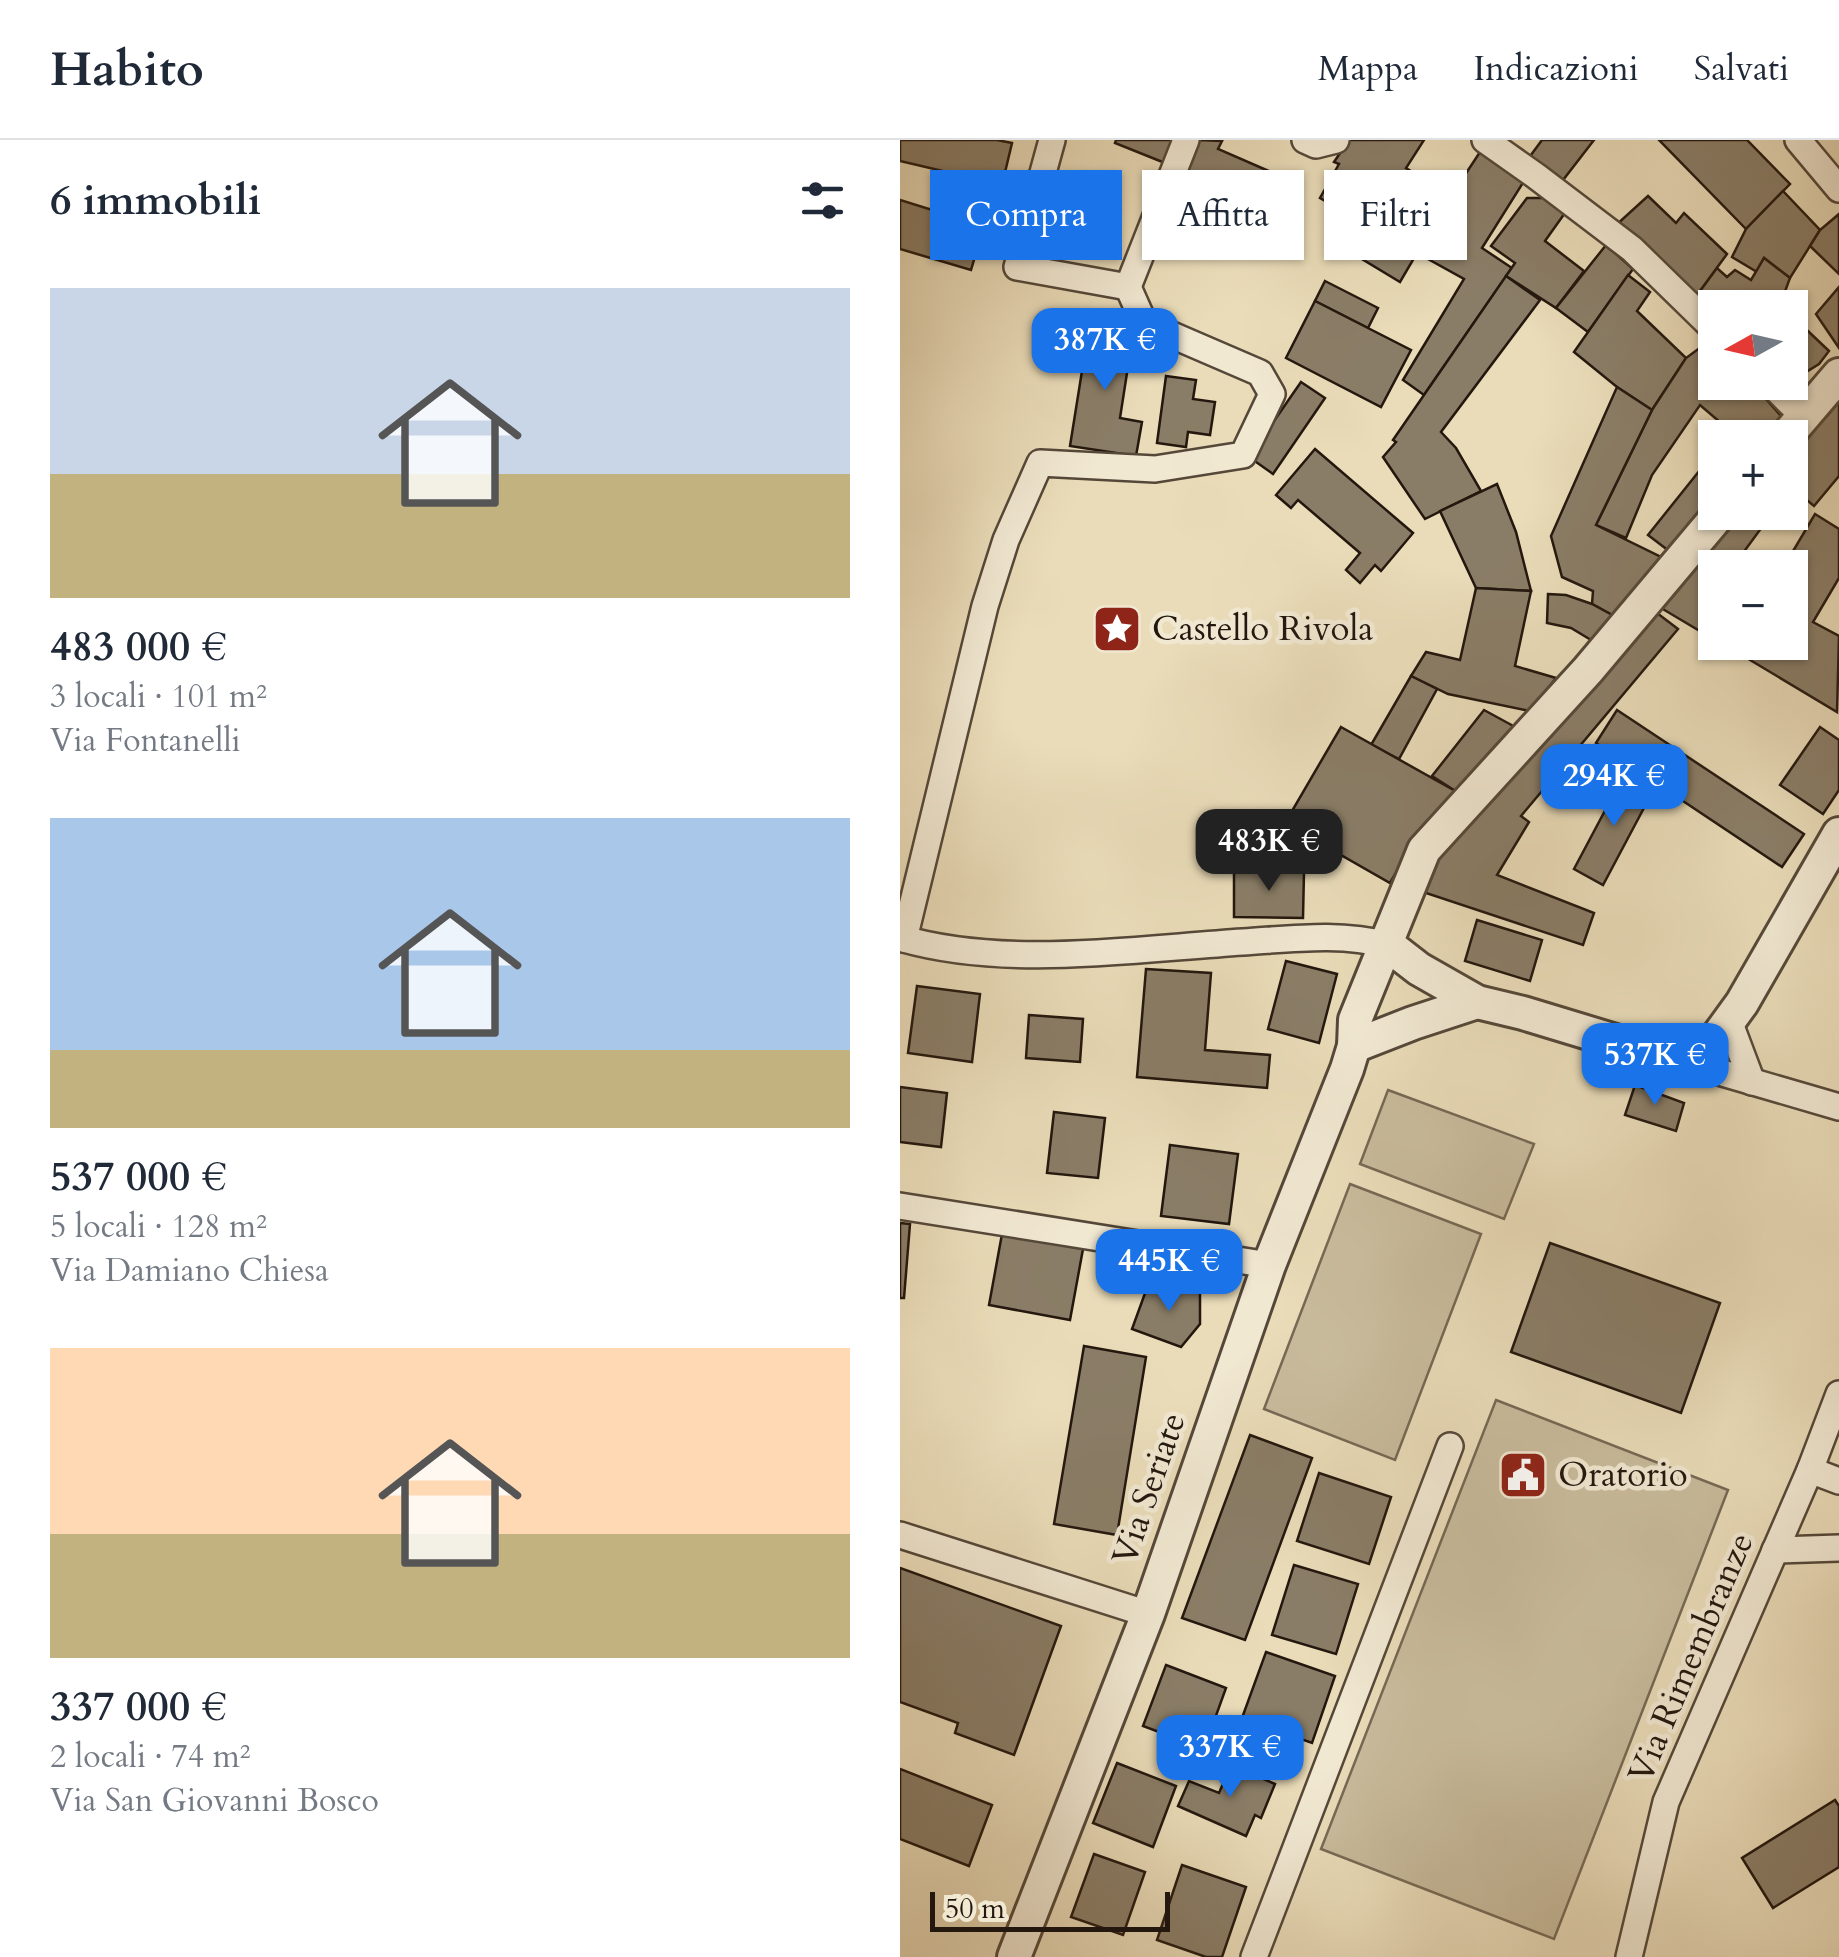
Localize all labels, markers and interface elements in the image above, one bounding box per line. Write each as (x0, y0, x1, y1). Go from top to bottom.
text: Habito (50, 37, 204, 102)
text: Mappa (1318, 45, 1418, 93)
text: Indicazioni (1473, 45, 1639, 93)
text: Salvati (1694, 45, 1789, 93)
chip: Compra (930, 170, 1122, 260)
chip: Affitta (1142, 170, 1304, 260)
chip: Filtri (1324, 170, 1467, 260)
text: 6 immobili (50, 172, 261, 229)
icon: filters (795, 173, 850, 228)
north arrow (1698, 290, 1808, 400)
map controls (1698, 290, 1808, 660)
pin: 387K € (1024, 308, 1186, 393)
text: 387K € (1054, 318, 1156, 362)
icon: home (360, 353, 540, 533)
button: + (1698, 420, 1808, 530)
button: − (1698, 550, 1808, 660)
place icon: Castello Rivola (1091, 603, 1143, 655)
place label: Castello Rivola (1152, 605, 1373, 653)
text: 483 000 € (50, 618, 227, 675)
text: 3 locali · 101 m² (50, 675, 267, 719)
text: Via Fontanelli (50, 719, 241, 763)
pin: 294K € (1533, 744, 1695, 829)
text: 294K € (1563, 754, 1665, 798)
pin: 483K € (1188, 809, 1350, 894)
text: 483K € (1218, 819, 1320, 863)
icon: home (360, 883, 540, 1063)
pin: 537K € (1574, 1023, 1736, 1108)
text: 537K € (1604, 1033, 1706, 1077)
text: 537 000 € (50, 1148, 227, 1205)
text: 5 locali · 128 m² (50, 1205, 267, 1249)
pin: 445K € (1088, 1229, 1250, 1314)
text: 445K € (1118, 1239, 1220, 1283)
text: Via Damiano Chiesa (50, 1249, 329, 1293)
street label: Via Seriate (1101, 1406, 1197, 1572)
icon: home (360, 1413, 540, 1593)
public building icon: Oratorio (1497, 1449, 1549, 1501)
place label: Oratorio (1558, 1451, 1688, 1499)
street label: Via Rimembranze (1617, 1526, 1765, 1790)
text: 337 000 € (50, 1678, 227, 1735)
pin: 337K € (1149, 1715, 1311, 1800)
text: 337K € (1179, 1725, 1281, 1769)
text: 2 locali · 74 m² (50, 1735, 250, 1779)
text: Via San Giovanni Bosco (50, 1779, 379, 1823)
scale bar (930, 1887, 1170, 1932)
text: 50 m (945, 1890, 1005, 1928)

